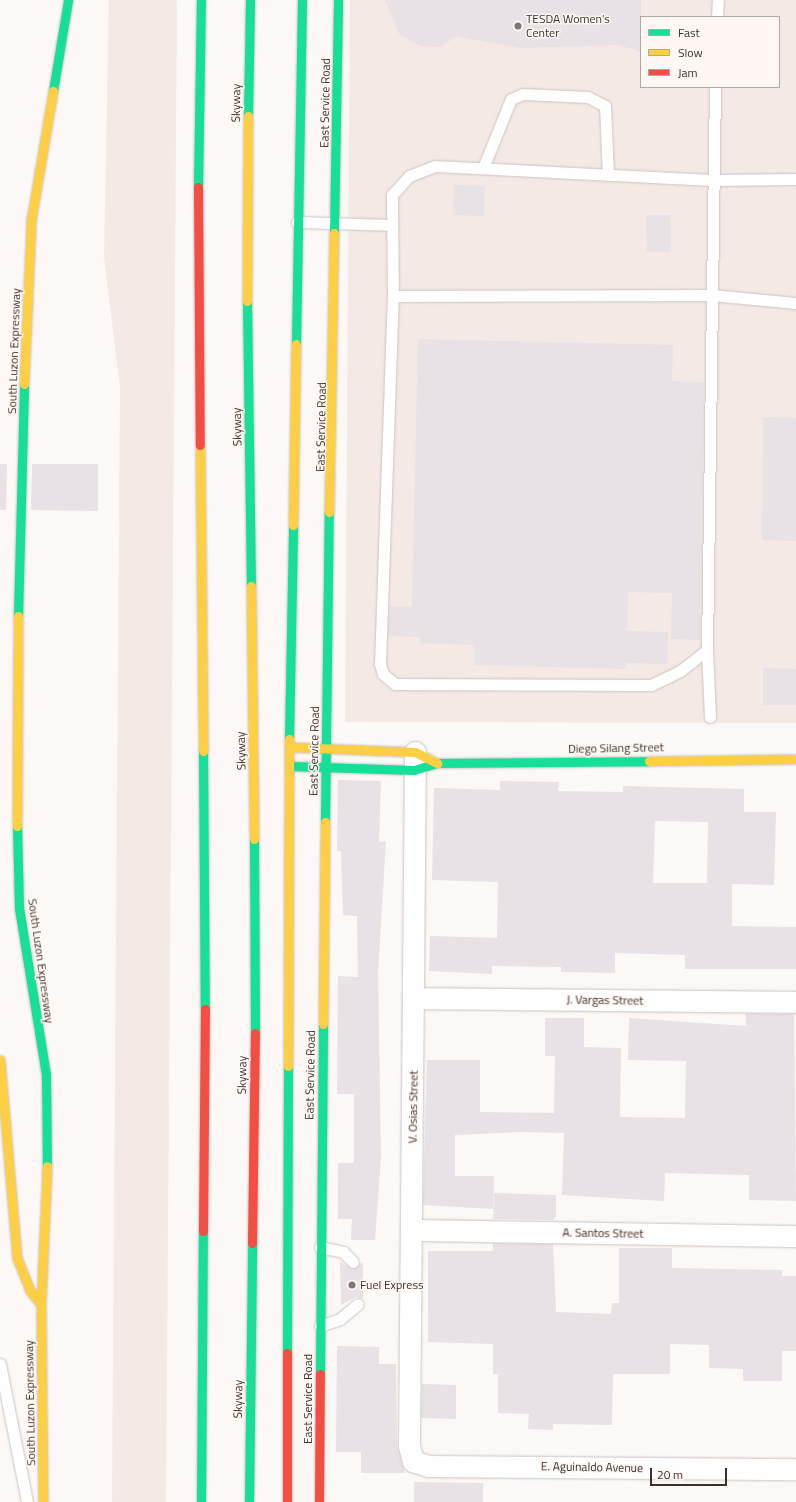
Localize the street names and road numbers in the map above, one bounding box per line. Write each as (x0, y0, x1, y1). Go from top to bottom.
street label: East Service Road (317, 58, 333, 148)
street label: Skyway (228, 83, 244, 123)
street label: South Luzon Expressway (5, 288, 23, 414)
street label: East Service Road (313, 382, 329, 472)
street label: Skyway (229, 407, 245, 447)
street label: East Service Road (306, 706, 322, 796)
street label: Skyway (233, 731, 249, 771)
street label: Diego Silang Street (568, 740, 664, 756)
street label: South Luzon Expressway (25, 898, 57, 1024)
street label: J. Vargas Street (566, 992, 644, 1008)
street label: East Service Road (302, 1030, 318, 1120)
street label: Skyway (234, 1055, 250, 1095)
street label: V. Osias Street (405, 1070, 421, 1144)
street label: A. Santos Street (562, 1225, 644, 1241)
street label: South Luzon Expressway (22, 1340, 38, 1466)
street label: East Service Road (301, 1354, 315, 1444)
street label: Skyway (230, 1379, 246, 1419)
street label: E. Aguinaldo Avenue (541, 1459, 643, 1475)

